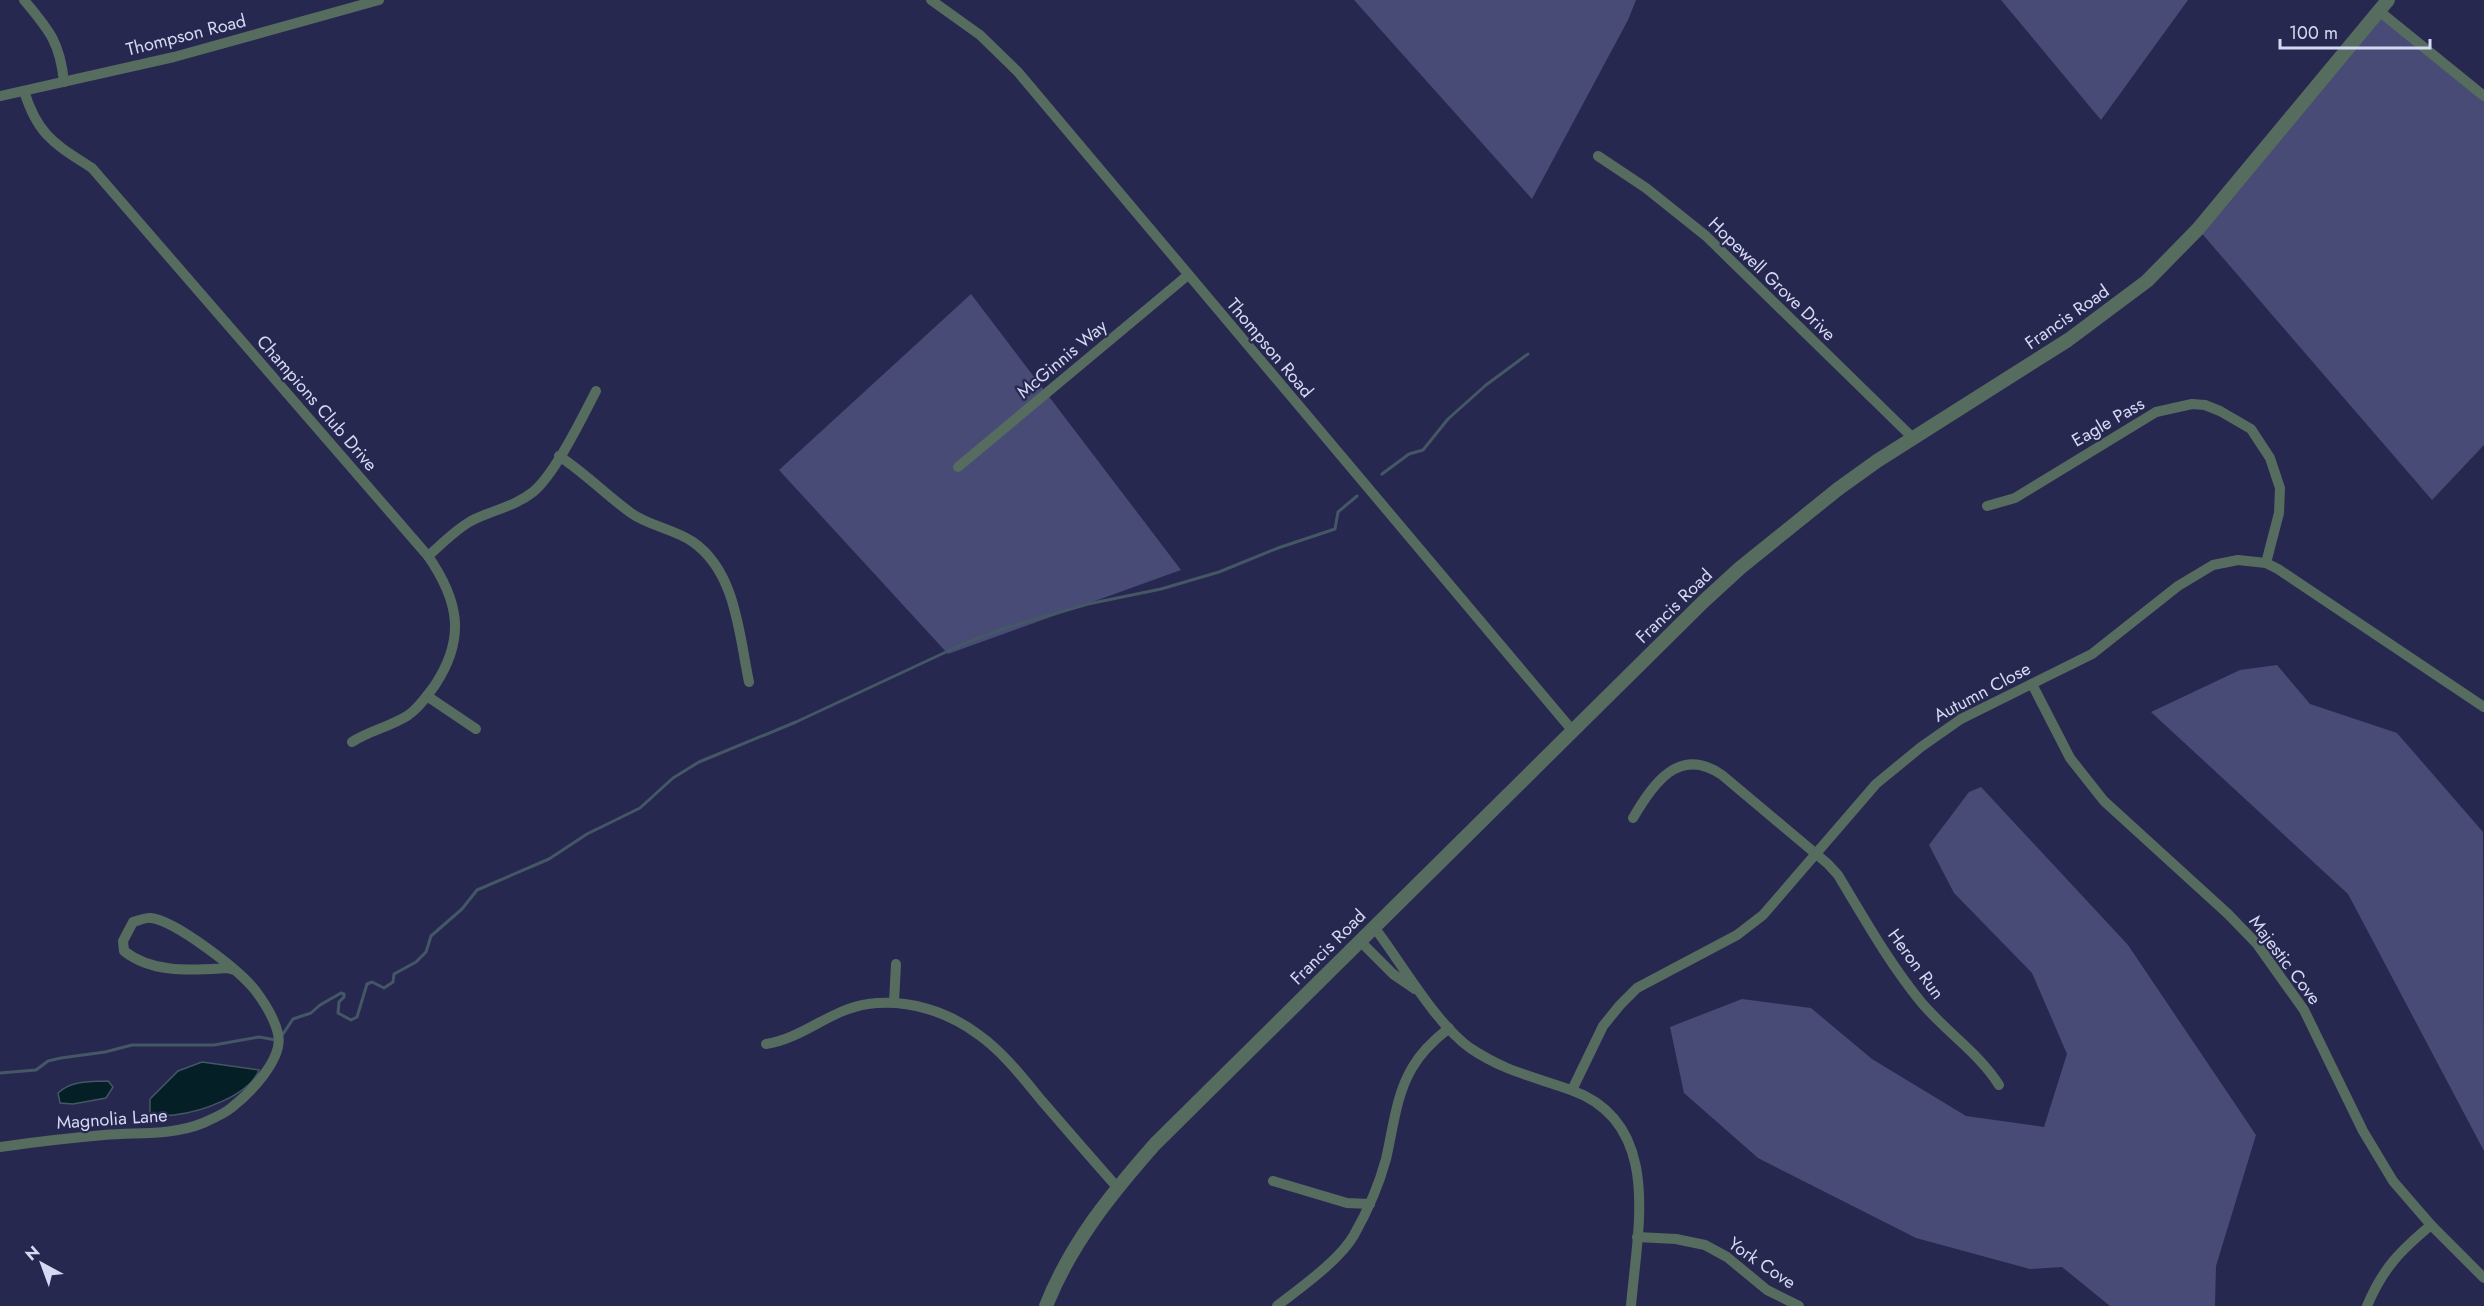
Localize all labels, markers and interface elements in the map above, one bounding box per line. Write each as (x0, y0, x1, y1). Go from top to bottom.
street label: Thompson Road (123, 8, 249, 62)
scale bar (2280, 12, 2430, 50)
text: 100 m (2289, 20, 2338, 46)
street label: Hopewell Grove Drive (1702, 211, 1842, 347)
street label: Francis Road (2020, 278, 2114, 356)
street label: Thompson Road (1221, 293, 1319, 403)
street label: McGinnis Way (1011, 313, 1113, 404)
street label: Champions Club Drive (250, 329, 384, 477)
street label: Eagle Pass (2067, 391, 2149, 453)
street label: Francis Road (1630, 563, 1718, 649)
street label: Autumn Close (1929, 656, 2035, 728)
street label: Francis Road (1284, 903, 1372, 991)
street label: Majestic Cove (2243, 910, 2327, 1010)
street label: Heron Run (1881, 923, 1951, 1005)
street label: Magnolia Lane (56, 1102, 168, 1136)
street label: York Cove (1723, 1231, 1801, 1295)
north arrow (12, 1234, 72, 1294)
text: N (20, 1240, 45, 1266)

